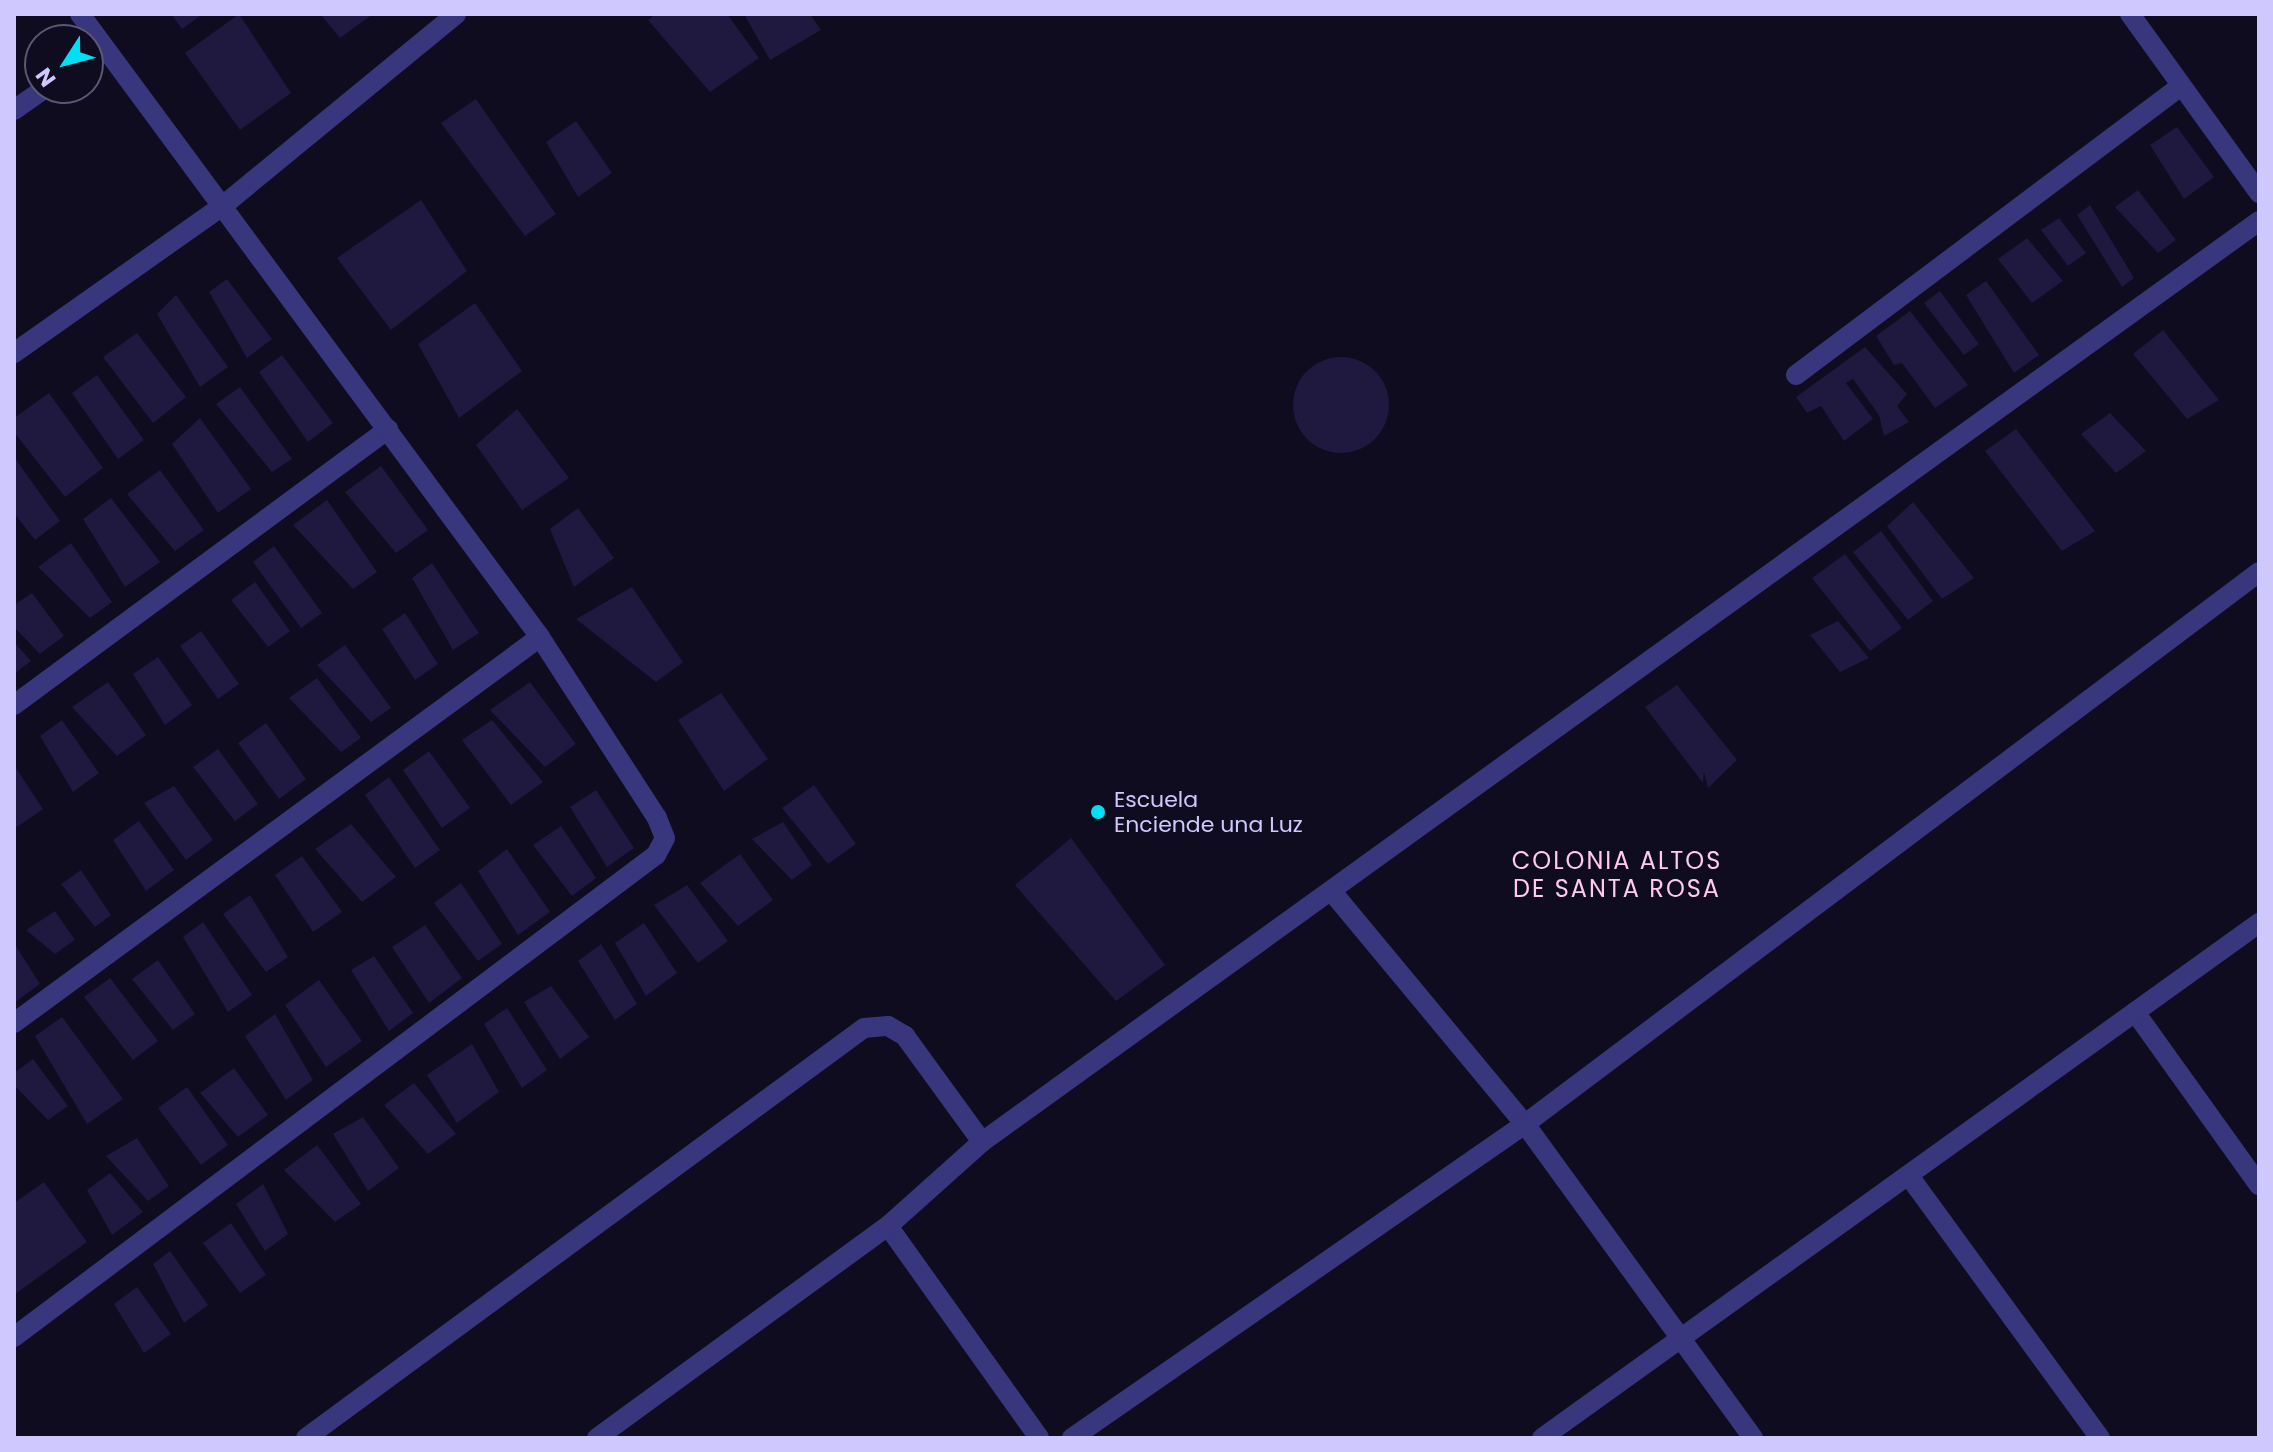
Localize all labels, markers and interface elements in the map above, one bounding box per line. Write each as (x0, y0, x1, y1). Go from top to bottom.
north arrow (24, 24, 104, 104)
text: N (28, 61, 63, 93)
place label: Escuela Enciende una Luz (1114, 786, 1303, 838)
marker: Escuela Enciende una Luz (1089, 803, 1107, 821)
district label: COLONIA ALTOS DE SANTA ROSA (1512, 847, 1722, 903)

